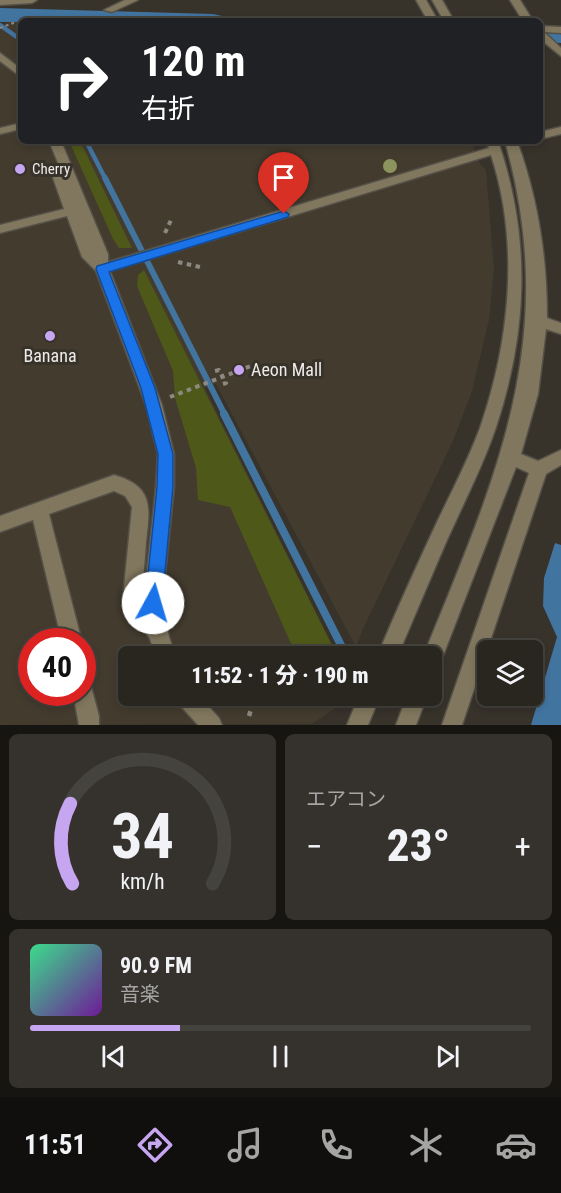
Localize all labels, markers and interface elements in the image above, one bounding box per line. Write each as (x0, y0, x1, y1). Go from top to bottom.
text: 120 m (141, 37, 246, 86)
icon: right (42, 42, 120, 120)
text: 右折 (141, 93, 195, 125)
pin (258, 152, 309, 214)
place label: Cherry (32, 160, 70, 178)
icon: arrive (267, 161, 300, 194)
marker: Cherry (13, 162, 27, 176)
marker: Banana (43, 329, 57, 343)
place label: Banana (23, 345, 77, 366)
place label: Aeon Mall (251, 359, 322, 380)
marker: Aeon Mall (232, 363, 246, 377)
position arrow (121, 571, 185, 635)
speed limit sign: 40 (18, 628, 96, 706)
map controls (477, 640, 543, 706)
button: layers (477, 640, 543, 706)
text: 11:52 · 1 分 · 190 m (191, 663, 369, 688)
text: エアコン (306, 787, 386, 811)
text: 34 (111, 800, 174, 873)
text: 23° (387, 819, 450, 872)
text: − (306, 827, 323, 866)
text: + (515, 827, 531, 866)
text: km/h (120, 869, 165, 894)
text: 90.9 FM (120, 953, 192, 978)
text: 音楽 (120, 982, 160, 1006)
icon: previous (97, 1040, 130, 1073)
icon: pause (264, 1040, 297, 1073)
icon: next (431, 1040, 464, 1073)
icon: directions (134, 1124, 176, 1166)
icon: music (224, 1124, 266, 1166)
icon: phone (315, 1124, 357, 1166)
icon: climate (405, 1124, 447, 1166)
icon: car (495, 1124, 537, 1166)
text: 11:51 (24, 1129, 86, 1161)

